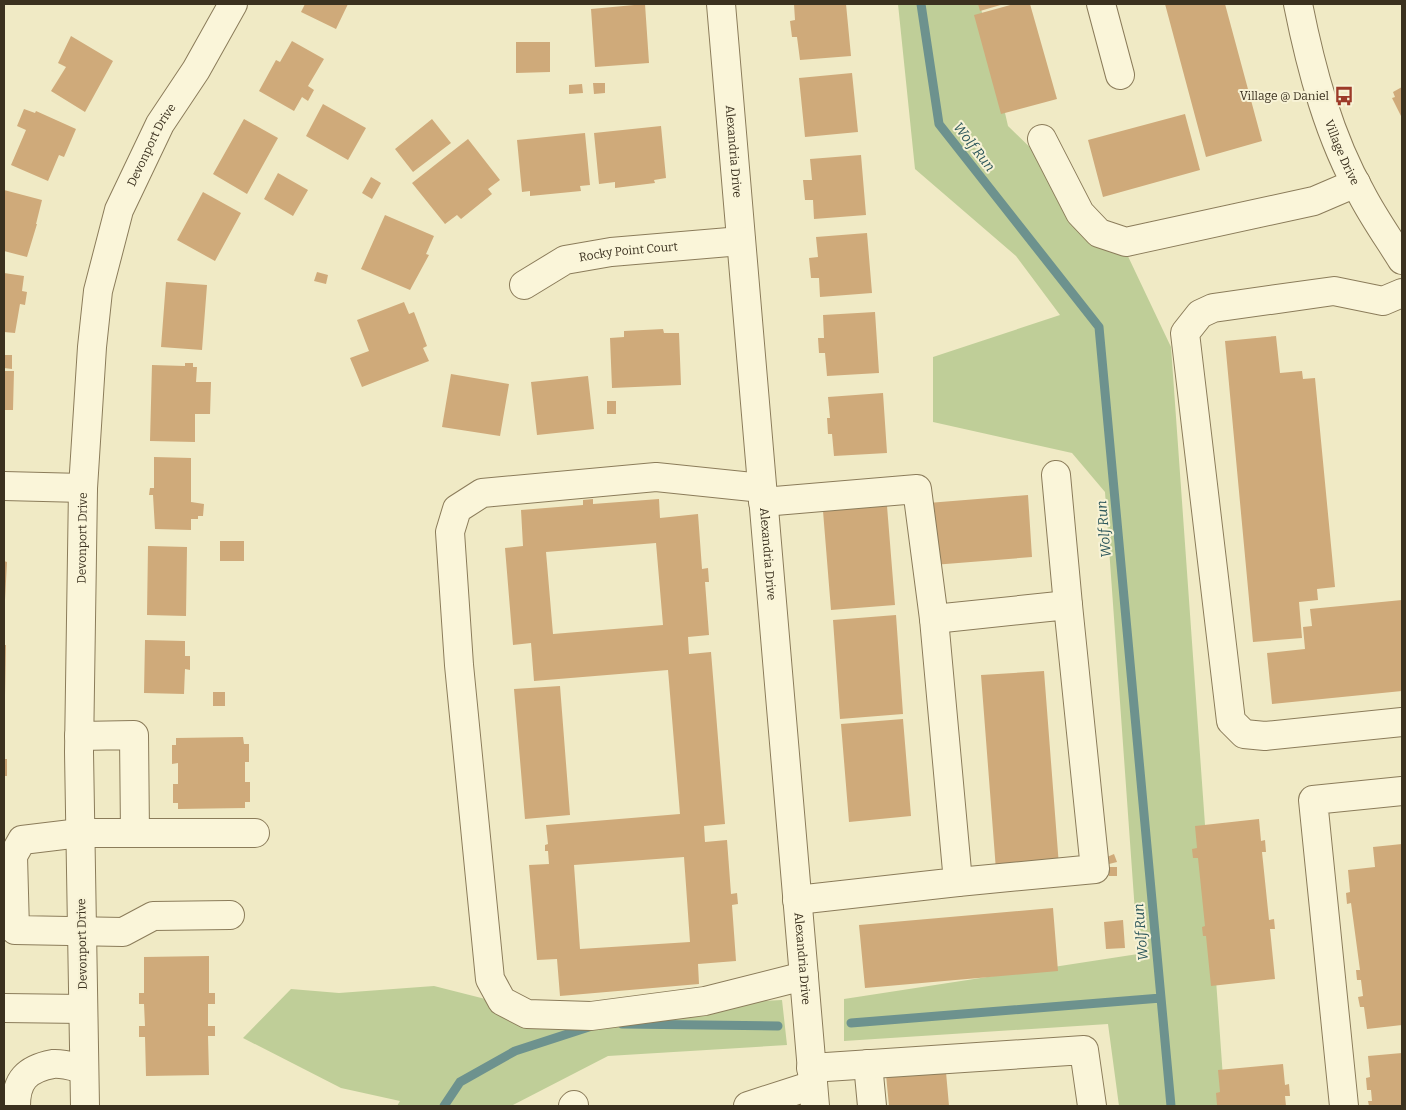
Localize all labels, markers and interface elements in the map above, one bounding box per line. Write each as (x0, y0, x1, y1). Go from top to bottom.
bus stop icon: Village @ Daniel (1333, 85, 1355, 107)
place label: Village @ Daniel (1240, 89, 1330, 103)
street label: Devonport Drive (124, 101, 179, 189)
street label: Alexandria Drive (723, 105, 744, 198)
street label: Village Drive (1322, 118, 1362, 187)
water label: Wolf Run (950, 119, 998, 175)
street label: Rocky Point Court (578, 239, 679, 264)
street label: Devonport Drive (75, 492, 90, 584)
water label: Wolf Run (1093, 500, 1115, 558)
street label: Alexandria Drive (757, 507, 779, 601)
street label: Devonport Drive (74, 898, 90, 990)
water label: Wolf Run (1130, 903, 1152, 961)
street label: Alexandria Drive (792, 912, 813, 1005)

